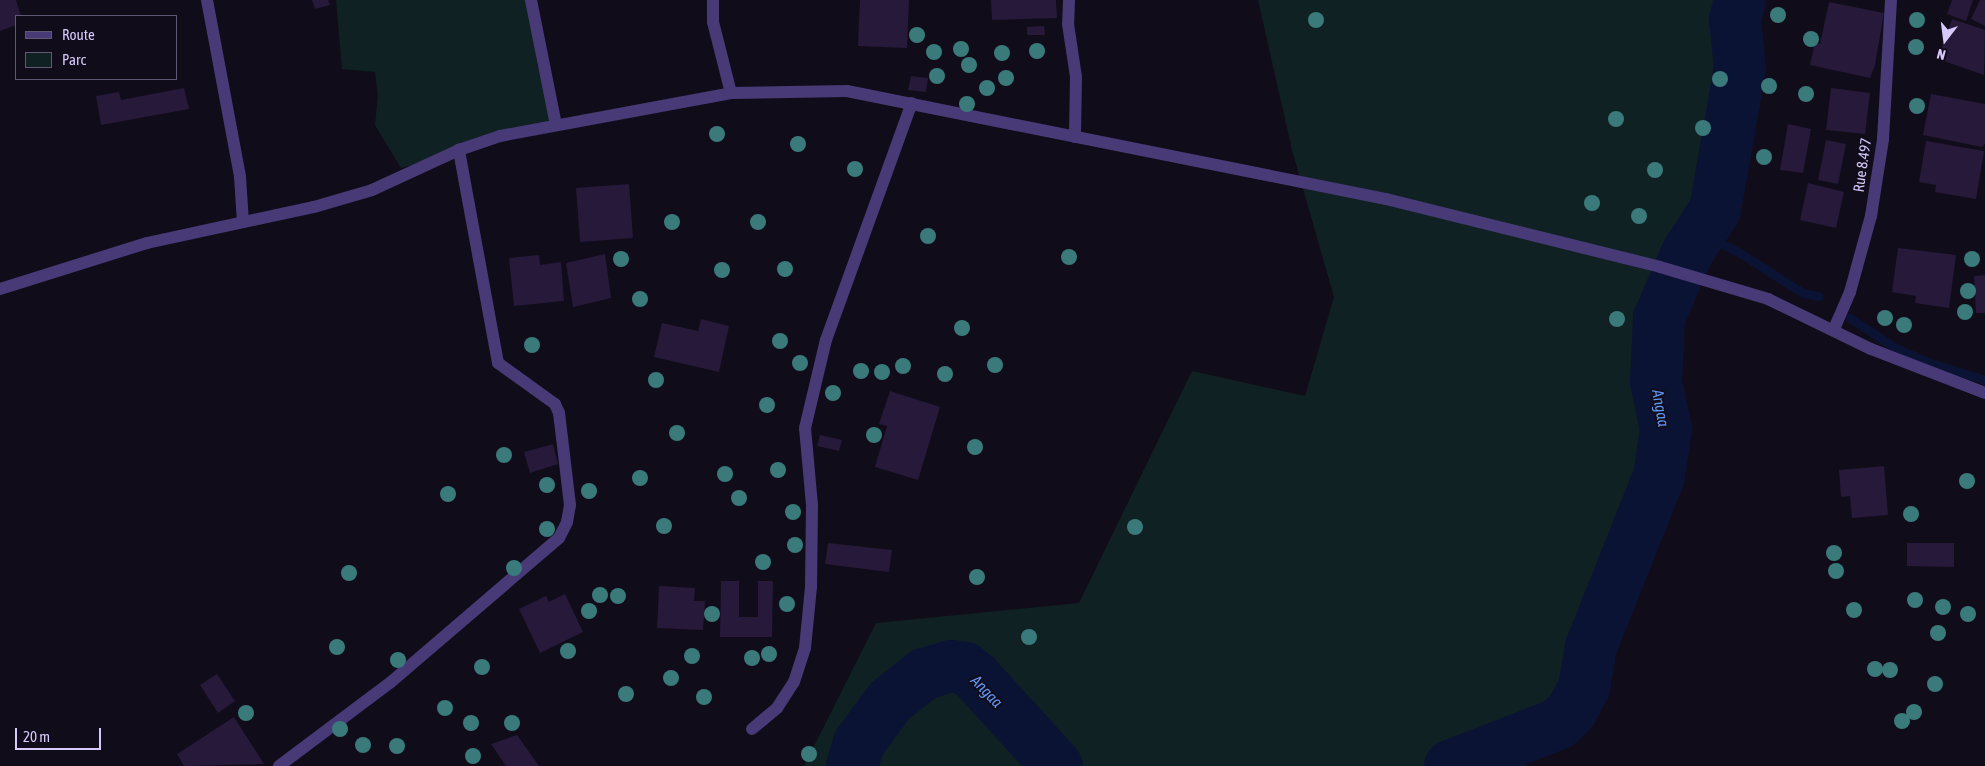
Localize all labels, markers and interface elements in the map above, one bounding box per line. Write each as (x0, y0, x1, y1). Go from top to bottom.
legend (15, 15, 178, 80)
north arrow (1920, 15, 1970, 65)
text: Route (62, 26, 95, 43)
text: N (1935, 46, 1947, 63)
text: Parc (62, 51, 86, 68)
street label: Rue 8.497 (1849, 137, 1875, 193)
water label: Angaa (1648, 388, 1674, 428)
water label: Angaa (967, 671, 1007, 711)
scale bar (18, 718, 104, 750)
text: 20 m (23, 728, 50, 745)

